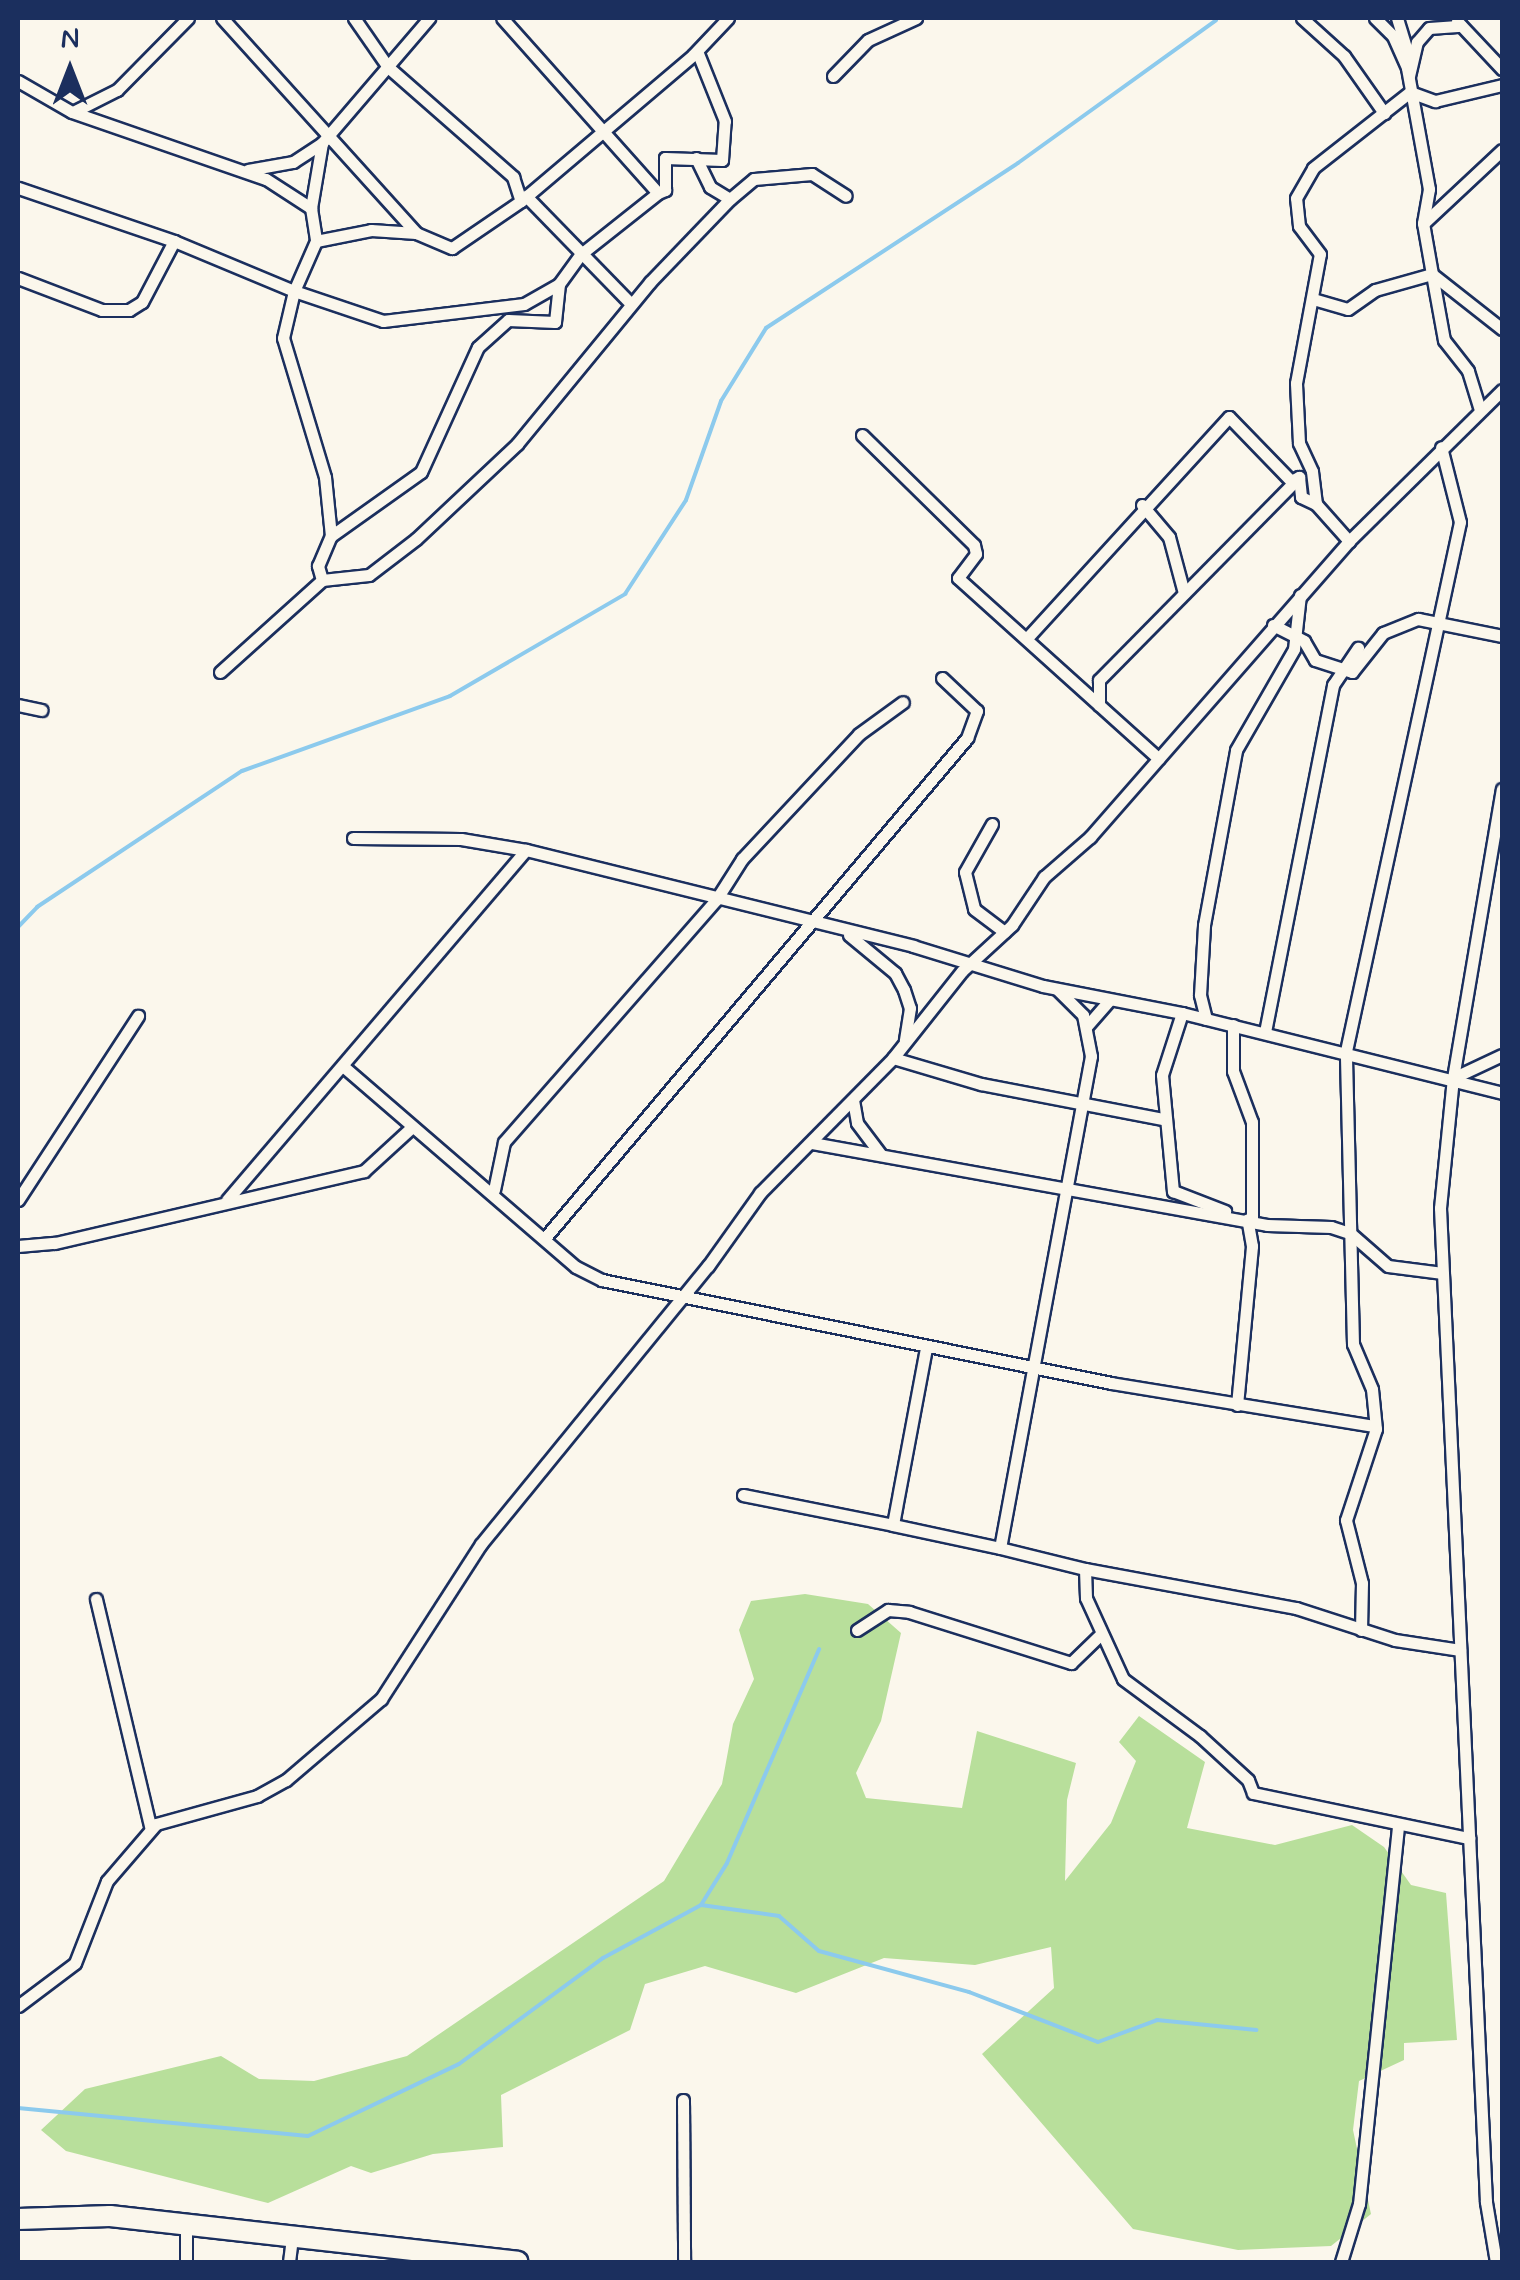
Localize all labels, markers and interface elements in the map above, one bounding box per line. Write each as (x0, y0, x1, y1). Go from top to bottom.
north arrow (20, 20, 120, 120)
text: N (61, 21, 79, 58)

